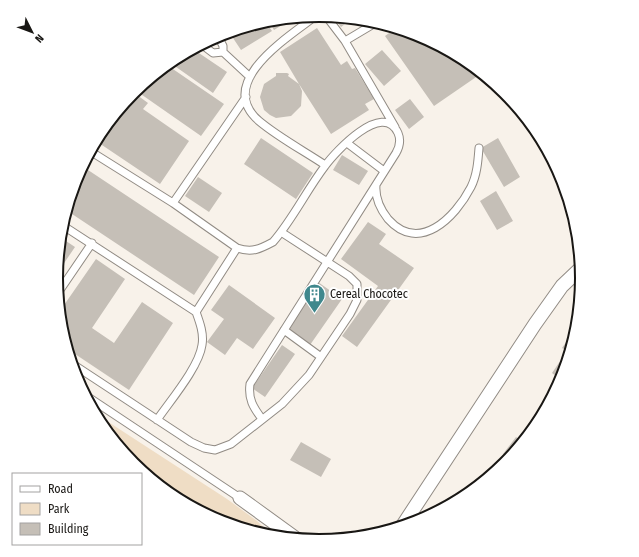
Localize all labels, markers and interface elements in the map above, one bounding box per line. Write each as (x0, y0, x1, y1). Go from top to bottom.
north arrow (12, 12, 52, 52)
text: N (32, 32, 46, 45)
building icon: Cereal Chocotec (301, 281, 327, 314)
place label: Cereal Chocotec (330, 287, 408, 301)
legend (12, 473, 142, 545)
text: Road (48, 482, 73, 496)
text: Park (48, 502, 70, 516)
text: Building (48, 522, 89, 536)

